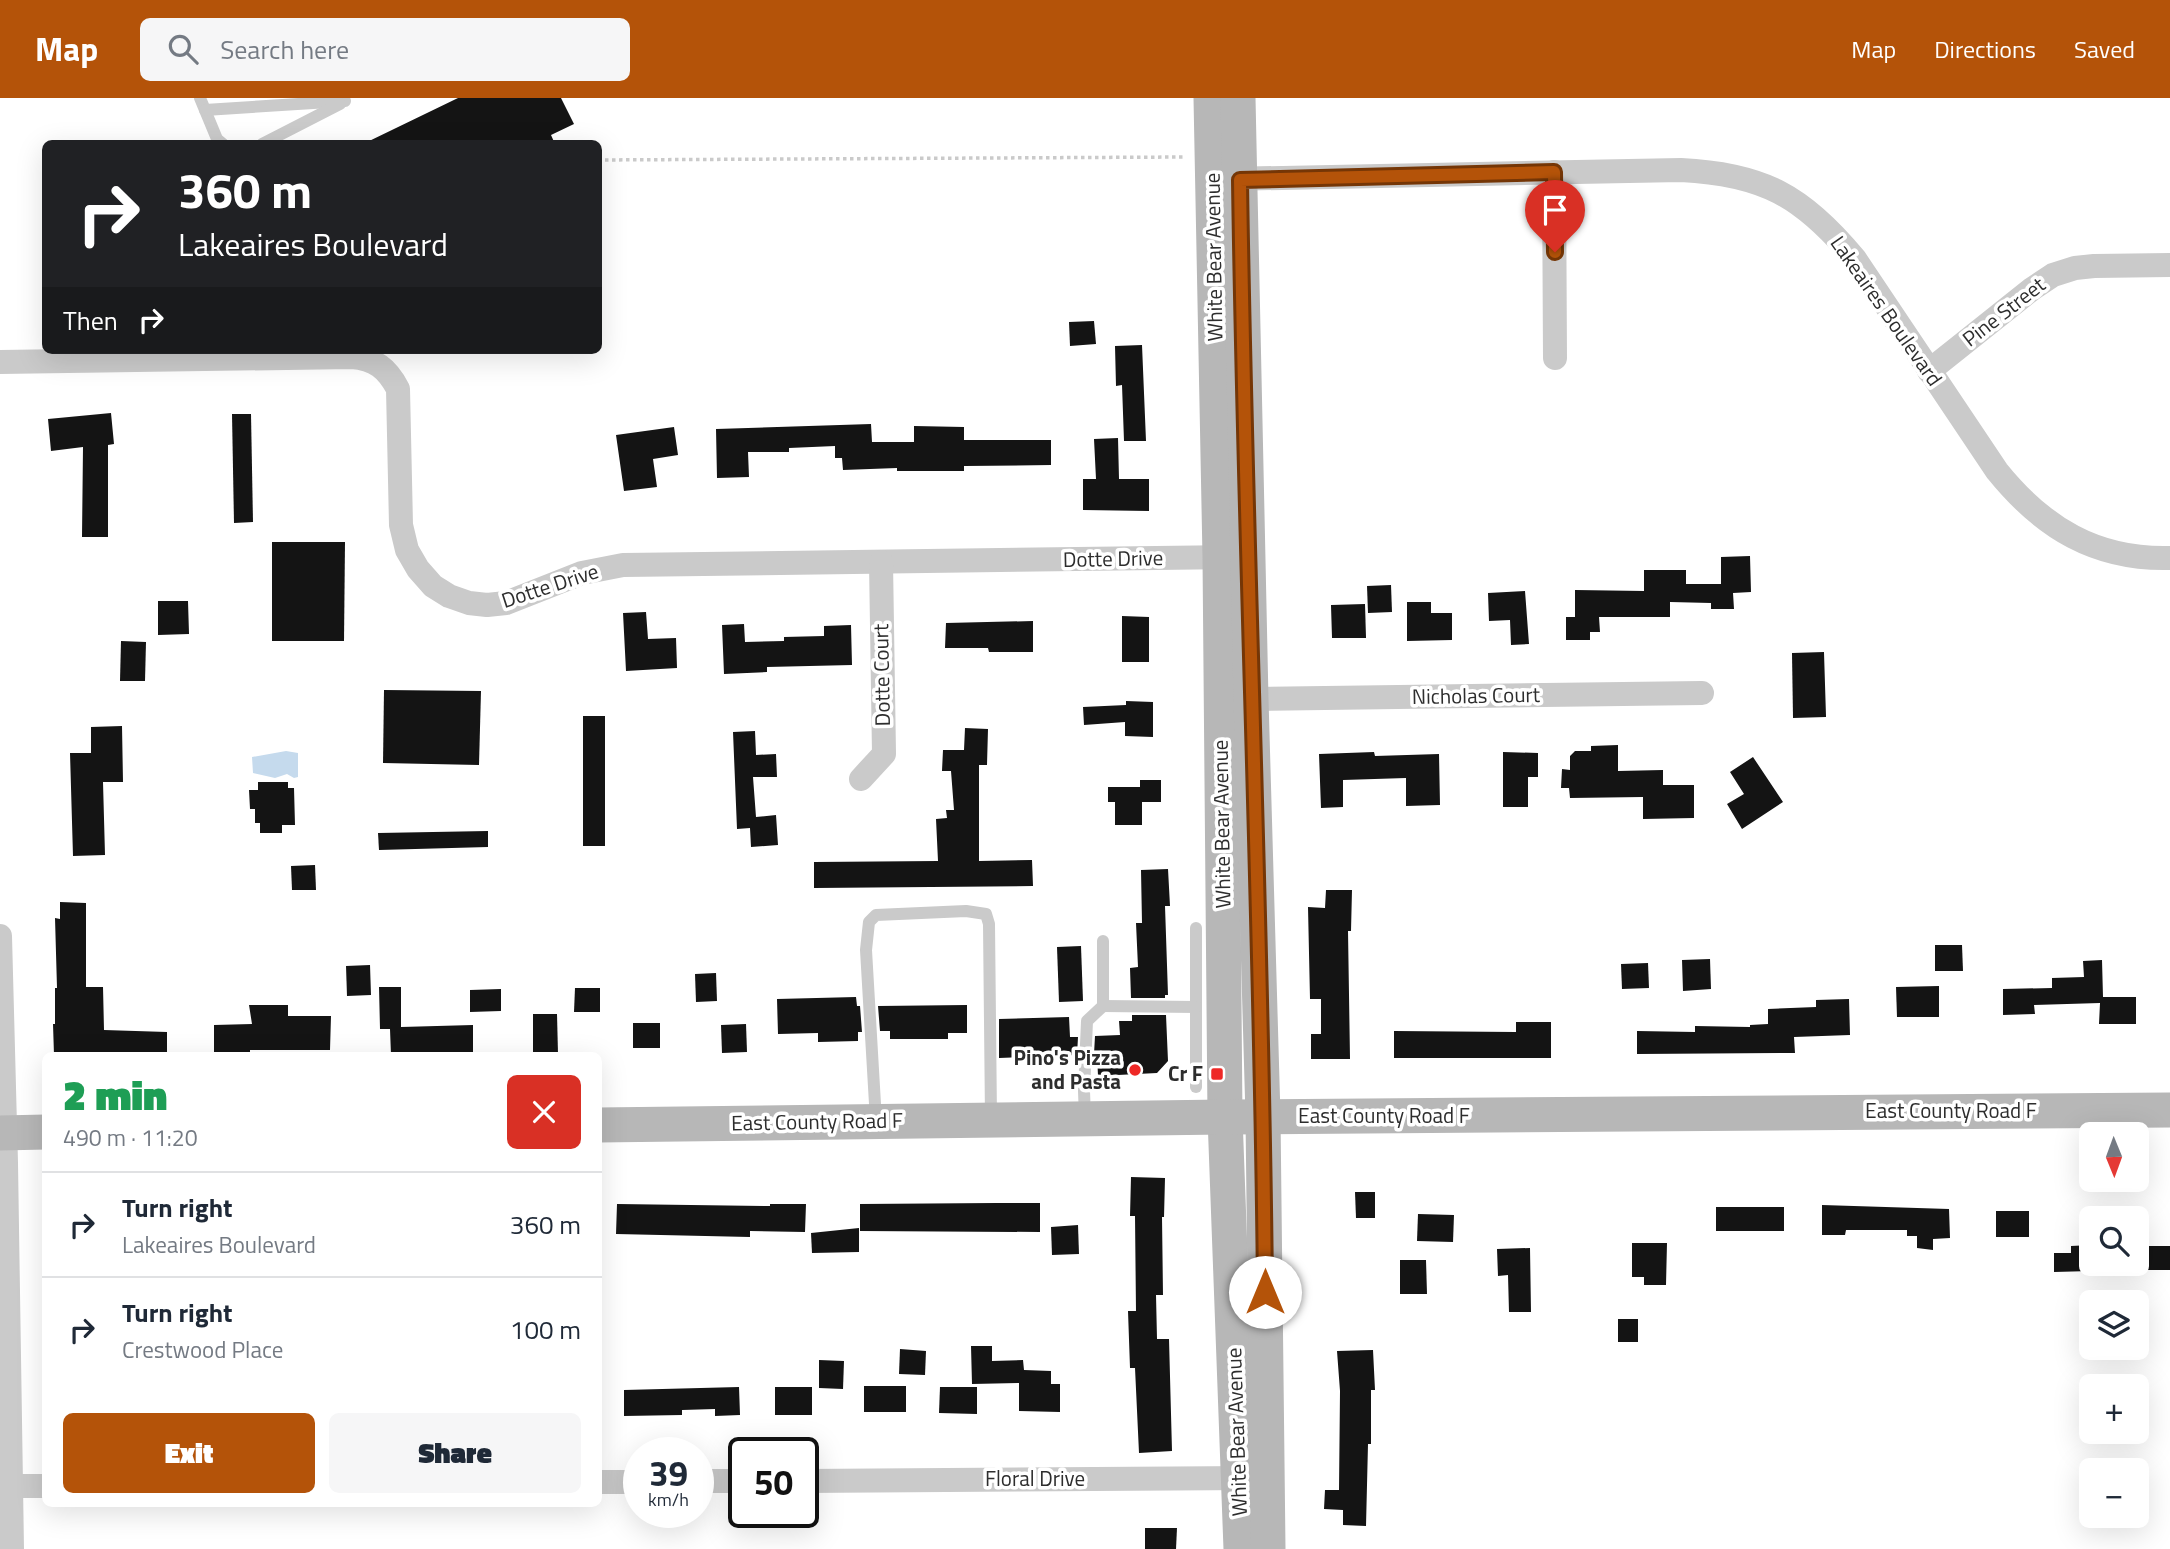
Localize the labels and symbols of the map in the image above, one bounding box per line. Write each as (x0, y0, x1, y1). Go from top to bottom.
street label: White Bear Avenue (1196, 172, 1230, 342)
pin (1525, 180, 1585, 252)
street label: Lakeaires Boulevard (1823, 229, 1951, 392)
street label: Pine Street (1955, 268, 2052, 354)
street label: Dotte Drive (1062, 541, 1163, 575)
street label: Dotte Drive (497, 554, 602, 616)
street label: Dotte Court (864, 623, 898, 727)
street label: Nicholas Court (1412, 678, 1541, 712)
street label: White Bear Avenue (1204, 739, 1238, 909)
place label: Pino's Pizza and Pasta (1014, 1041, 1121, 1097)
place label: Cr F (1168, 1057, 1203, 1089)
marker: Pino's Pizza and Pasta (1127, 1062, 1143, 1078)
marker: Cr F (1209, 1066, 1225, 1082)
street label: East County Road F (1865, 1094, 2037, 1126)
street label: East County Road F (1298, 1099, 1470, 1131)
street label: East County Road F (731, 1104, 903, 1138)
north arrow (2079, 1122, 2149, 1192)
position arrow (1228, 1255, 1302, 1329)
street label: White Bear Avenue (1217, 1347, 1255, 1517)
speed limit sign: 50 (728, 1437, 819, 1528)
street label: Floral Drive (985, 1462, 1085, 1494)

